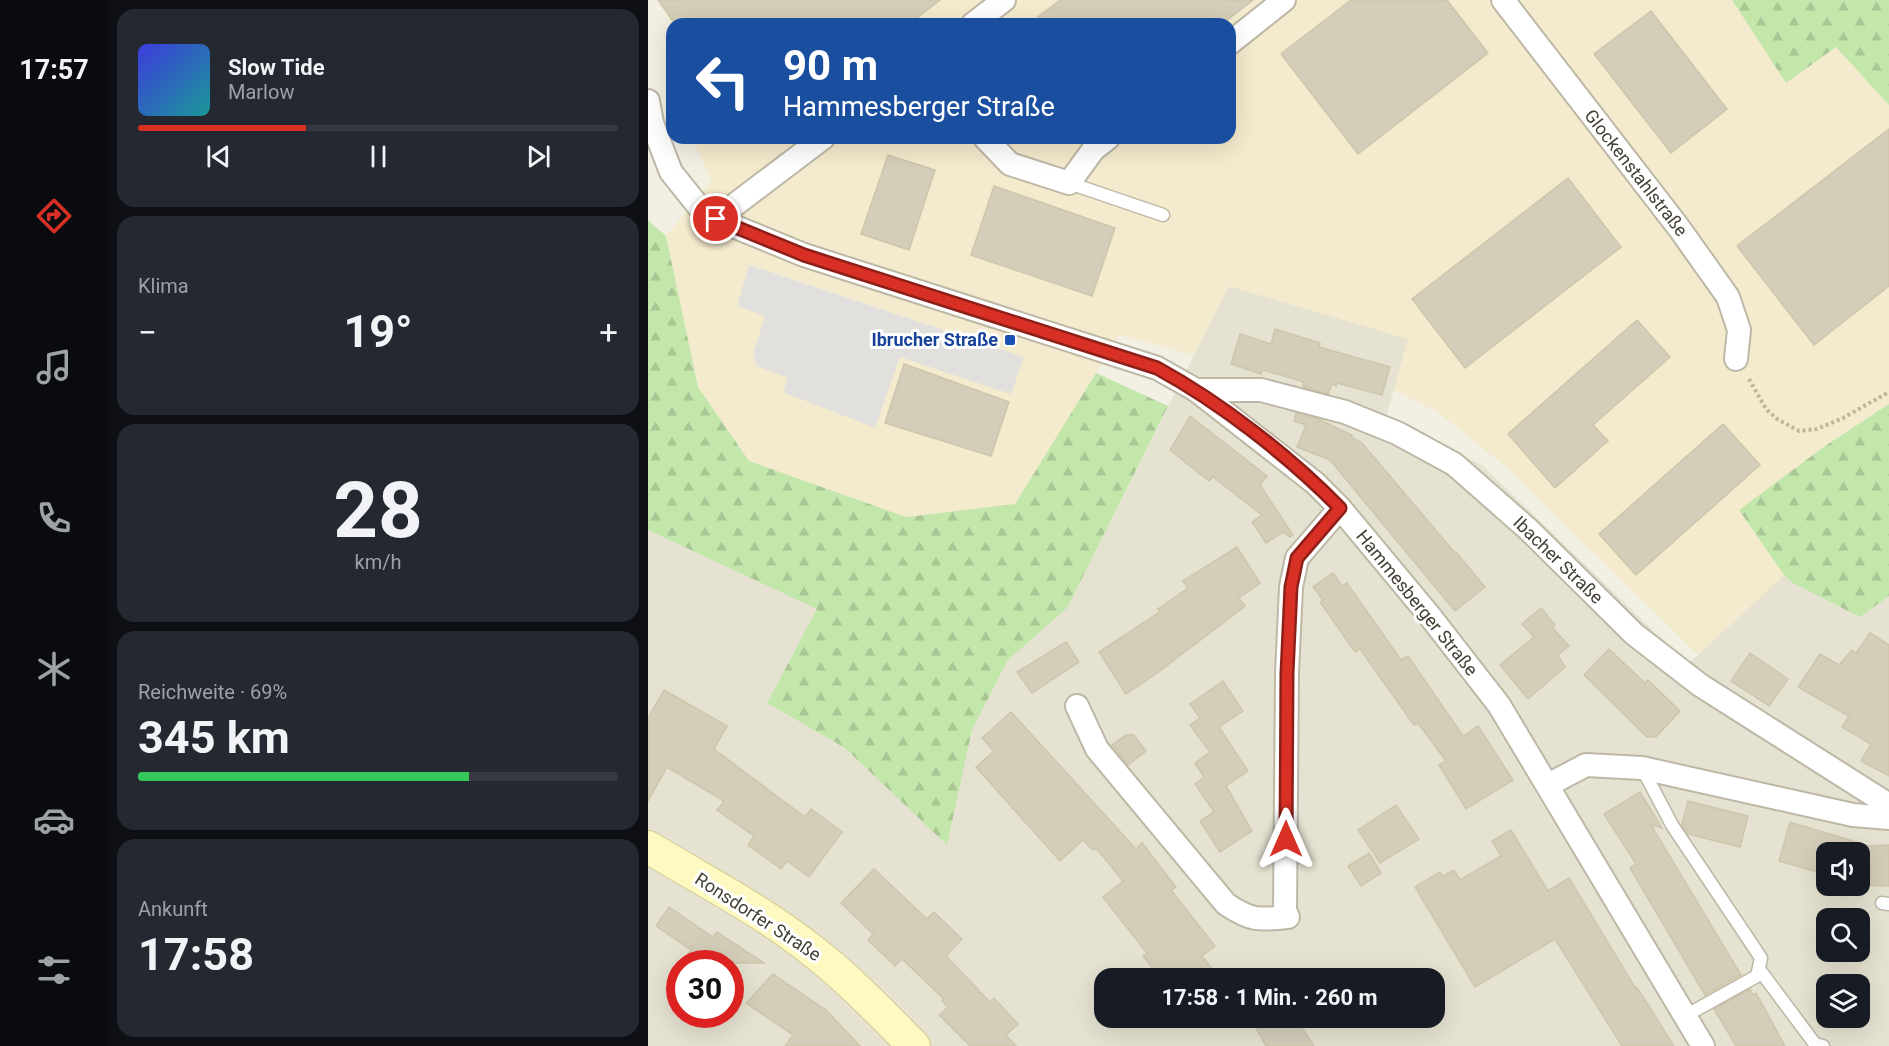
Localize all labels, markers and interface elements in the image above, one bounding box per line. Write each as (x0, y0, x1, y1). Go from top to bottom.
text: 90 m (783, 41, 878, 90)
icon: left (684, 42, 762, 120)
text: 17:57 (19, 54, 89, 86)
text: Slow Tide (228, 55, 325, 80)
text: Marlow (228, 80, 294, 104)
text: Hammesberger Straße (783, 91, 1055, 123)
street label: Glockenstahlstraße (1580, 105, 1692, 240)
icon: previous (202, 140, 235, 173)
icon: pause (362, 140, 395, 173)
icon: next (522, 140, 555, 173)
pin (690, 193, 741, 244)
icon: directions (33, 195, 75, 237)
icon: arrive (699, 202, 732, 235)
text: Klima (138, 274, 189, 298)
text: 19° (343, 305, 413, 358)
text: − (138, 313, 157, 352)
text: + (599, 313, 618, 352)
place label: Ibrucher Straße (871, 329, 998, 350)
marker: Ibrucher Straße (1003, 333, 1017, 347)
icon: music (33, 346, 75, 388)
text: 28 (333, 465, 423, 556)
icon: phone (33, 497, 75, 539)
street label: Ibacher Straße (1509, 512, 1608, 608)
street label: Hammesberger Straße (1352, 526, 1483, 680)
text: km/h (355, 550, 401, 574)
icon: climate (33, 648, 75, 690)
text: Reichweite · 69% (138, 680, 287, 704)
text: 345 km (138, 711, 290, 764)
icon: car (33, 799, 75, 841)
position arrow (1254, 807, 1318, 871)
map controls (1816, 842, 1870, 1028)
button: sound (1816, 842, 1870, 896)
street label: Ronsdorfer Straße (691, 868, 825, 965)
text: Ankunft (138, 897, 208, 921)
button: search (1816, 908, 1870, 962)
text: 17:58 (138, 928, 254, 981)
icon: filters (33, 949, 75, 991)
speed limit sign: 30 (666, 950, 744, 1028)
button: layers (1816, 974, 1870, 1028)
text: 17:58 · 1 Min. · 260 m (1161, 985, 1378, 1010)

